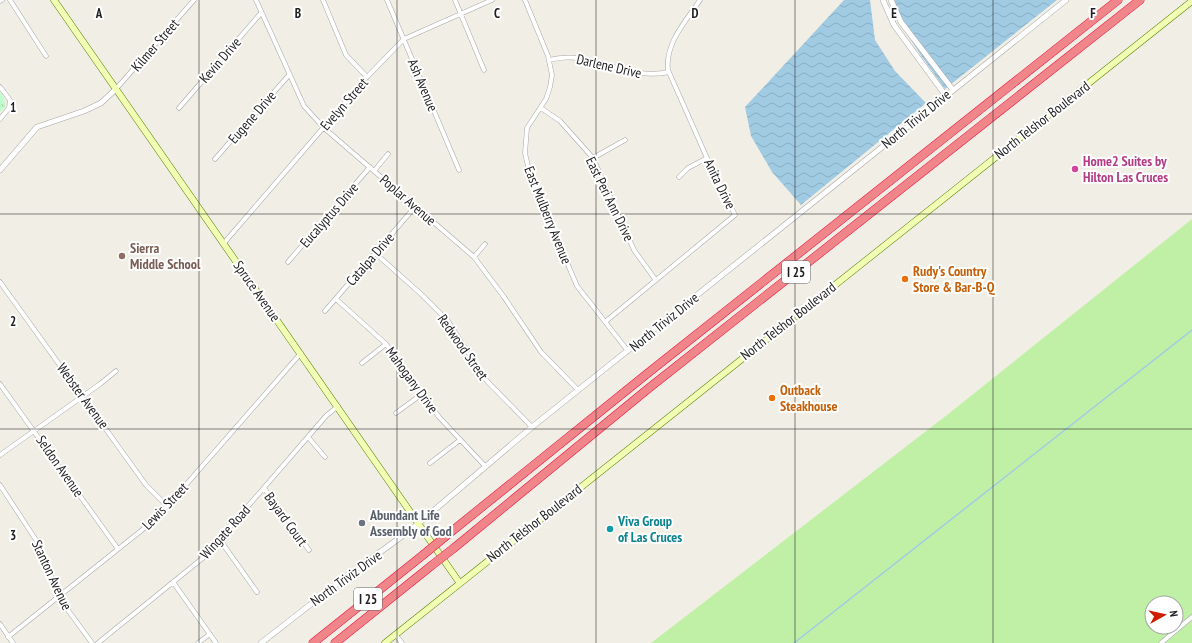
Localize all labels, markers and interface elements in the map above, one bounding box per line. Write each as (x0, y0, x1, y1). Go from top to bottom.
text: A (95, 5, 103, 22)
text: B (295, 5, 301, 22)
text: C (494, 5, 500, 22)
text: D (692, 5, 699, 22)
text: E (891, 5, 897, 22)
text: F (1090, 5, 1096, 22)
street label: Kilmer Street (127, 15, 183, 75)
street label: Kevin Drive (195, 33, 245, 87)
street label: Darlene Drive (575, 50, 643, 82)
street label: Ash Avenue (404, 56, 442, 114)
street label: Evelyn Street (316, 74, 372, 134)
street label: North Telshor Boulevard (991, 77, 1093, 163)
street label: North Triviz Drive (878, 85, 954, 152)
street label: Eugene Drive (224, 87, 280, 147)
text: 1 (10, 99, 16, 116)
place label: Home2 Suites by Hilton Las Cruces (1083, 152, 1168, 186)
street label: East Peri Ann Drive (582, 154, 638, 244)
street label: Anita Drive (700, 156, 740, 212)
street label: East Mulberry Avenue (520, 164, 576, 267)
marker: Home2 Suites by Hilton Las Cruces (1070, 164, 1080, 174)
street label: Poplar Avenue (376, 171, 440, 229)
street label: Eucalyptus Drive (296, 179, 362, 251)
street label: Catalpa Drive (342, 229, 398, 289)
place label: Sierra Middle School (130, 239, 201, 273)
marker: Sierra Middle School (117, 251, 127, 261)
street label: Spruce Avenue (229, 257, 285, 325)
road number: I 25 (782, 261, 810, 283)
place label: Rudy's Country Store & Bar-B-Q (913, 262, 996, 296)
marker: Rudy's Country Store & Bar-B-Q (900, 274, 910, 284)
street label: North Telshor Boulevard (737, 278, 839, 364)
street label: North Triviz Drive (626, 288, 702, 355)
street label: Redwood Street (434, 311, 492, 384)
text: 2 (10, 313, 16, 330)
street label: Mahogany Drive (382, 343, 442, 417)
street label: Webster Avenue (53, 360, 113, 433)
place label: Outback Steakhouse (780, 381, 837, 415)
marker: Outback Steakhouse (767, 393, 777, 403)
street label: Seldon Avenue (32, 432, 88, 501)
street label: Lewis Street (138, 478, 192, 533)
street label: North Telshor Boulevard (483, 480, 585, 566)
street label: Bayard Court (260, 489, 312, 550)
street label: Wingate Road (196, 501, 254, 563)
place label: Abundant Life Assembly of God (369, 506, 452, 540)
place label: Viva Group of Las Cruces (617, 512, 682, 546)
marker: Abundant Life Assembly of God (357, 518, 367, 528)
marker: Viva Group of Las Cruces (605, 524, 615, 534)
text: 3 (10, 527, 16, 544)
street label: Stanton Avenue (28, 537, 76, 613)
street label: North Triviz Drive (307, 546, 385, 610)
road number: I 25 (354, 588, 382, 610)
north arrow (1144, 595, 1184, 635)
text: N (1167, 610, 1181, 618)

